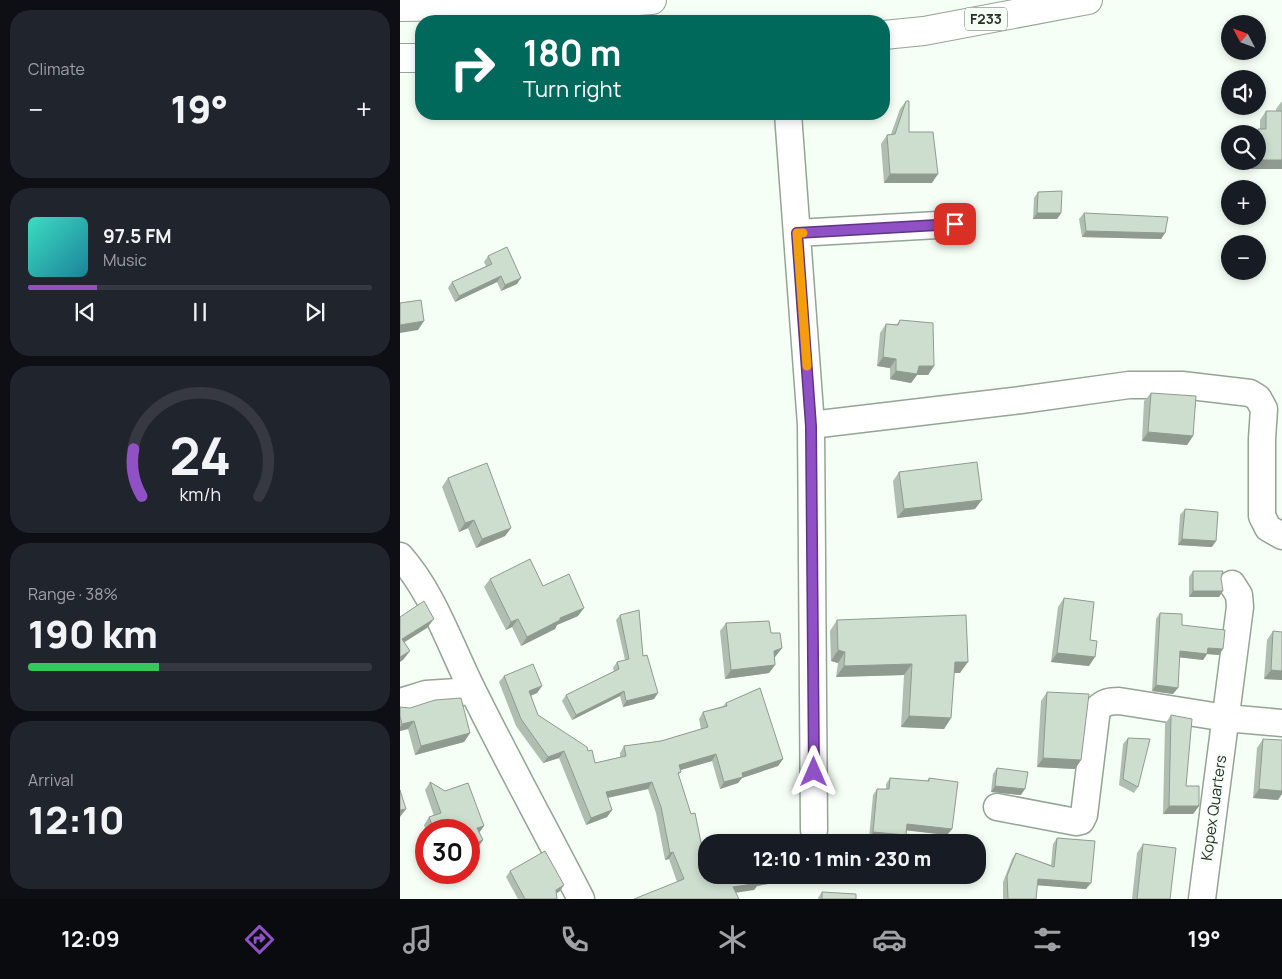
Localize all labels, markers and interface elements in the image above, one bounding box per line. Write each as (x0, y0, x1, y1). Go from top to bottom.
road number: F233 (965, 8, 1007, 30)
north arrow (1221, 15, 1266, 60)
map controls (1221, 15, 1266, 280)
text: 180 m (523, 29, 621, 77)
icon: right (440, 35, 505, 100)
text: Climate (28, 58, 85, 80)
button: sound (1221, 70, 1266, 115)
text: Turn right (523, 74, 621, 104)
text: 19° (170, 82, 228, 134)
text: − (28, 90, 43, 128)
text: + (356, 90, 372, 128)
button: search (1221, 125, 1266, 170)
button: + (1221, 180, 1266, 225)
pin (934, 203, 976, 245)
icon: arrive (941, 210, 969, 238)
text: 97.5 FM (103, 223, 171, 249)
button: − (1221, 235, 1266, 280)
text: Music (103, 249, 147, 271)
icon: previous (71, 298, 99, 326)
icon: pause (186, 298, 214, 326)
icon: next (301, 298, 329, 326)
text: 24 (169, 420, 231, 491)
text: km/h (179, 482, 221, 506)
text: Range · 38% (28, 583, 118, 605)
text: 190 km (28, 607, 158, 659)
position arrow (787, 745, 839, 797)
street label: Kopex Quarters (1196, 754, 1231, 862)
text: Arrival (28, 769, 74, 791)
text: 12:10 (28, 793, 125, 845)
speed limit sign: 30 (415, 819, 480, 884)
text: 12:10 · 1 min · 230 m (753, 846, 931, 872)
icon: directions (242, 922, 277, 957)
icon: music (400, 922, 435, 957)
icon: phone (557, 922, 592, 957)
icon: climate (715, 922, 750, 957)
icon: car (872, 922, 907, 957)
icon: filters (1030, 922, 1065, 957)
text: 12:09 (61, 924, 120, 954)
text: 19° (1187, 924, 1221, 954)

